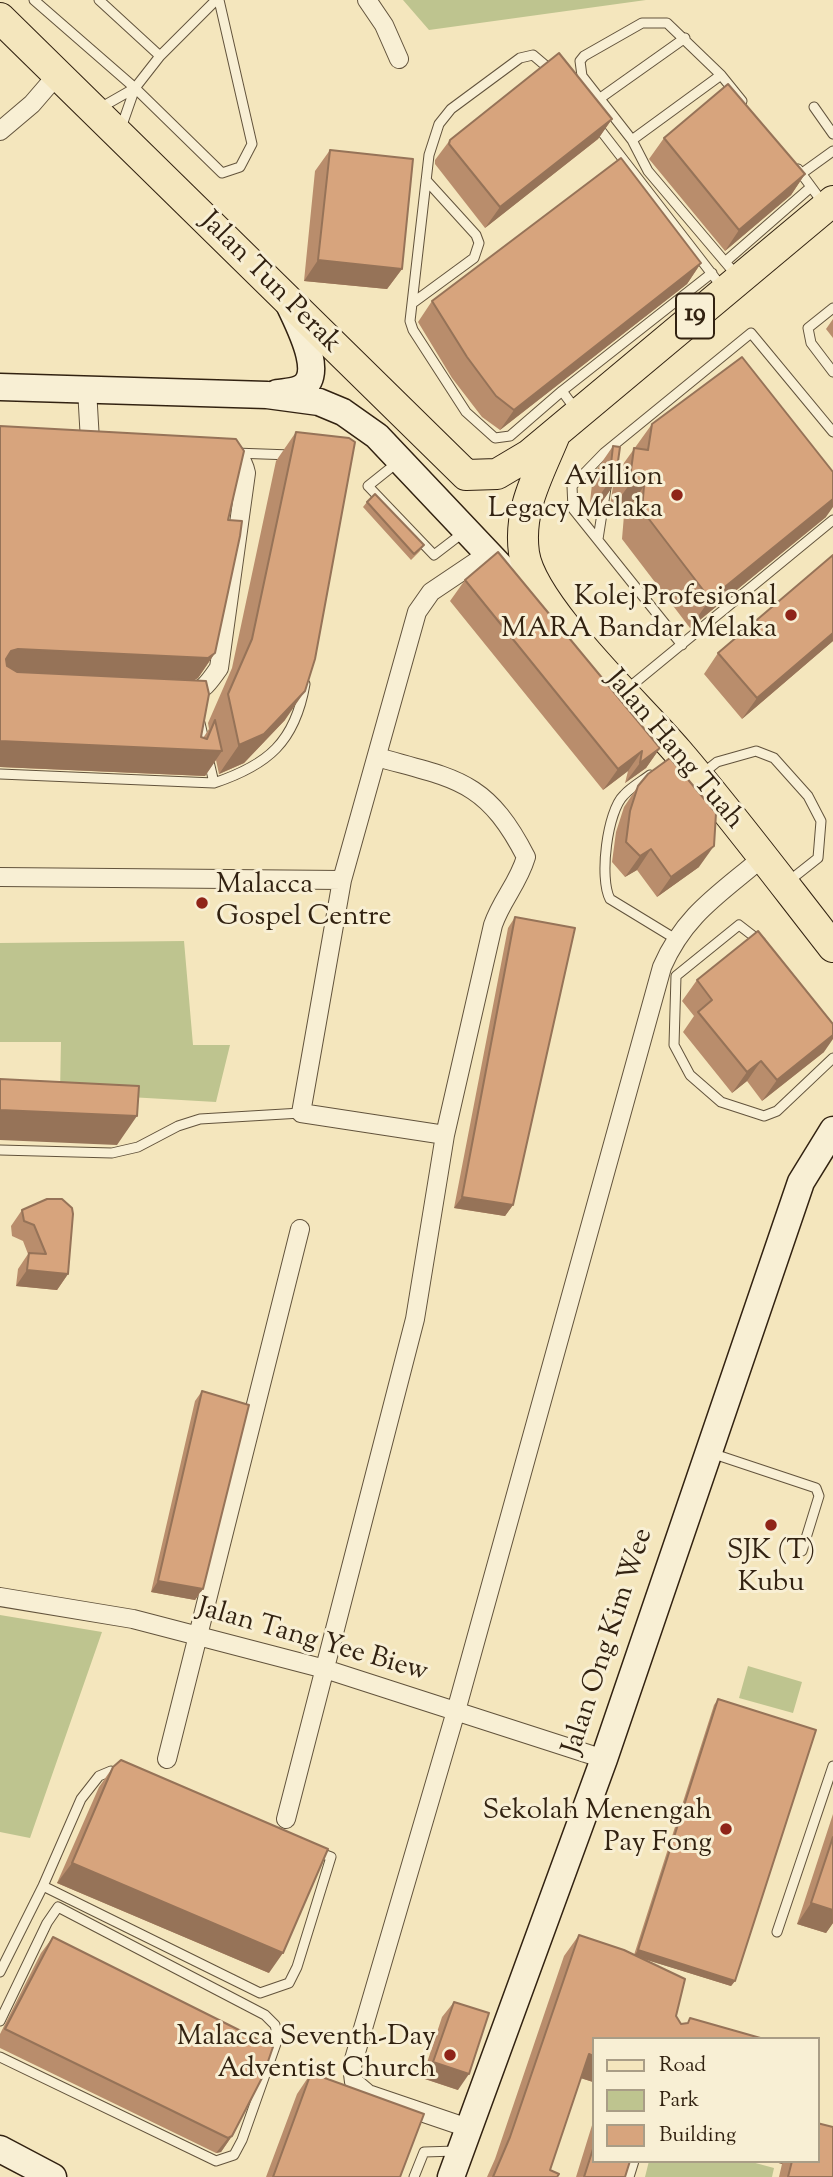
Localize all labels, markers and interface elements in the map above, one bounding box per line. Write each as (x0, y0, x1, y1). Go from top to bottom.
street label: Jalan Tun Perak (191, 206, 347, 362)
road number: 19 (676, 294, 714, 338)
place label: Avillion Legacy Melaka (488, 462, 663, 528)
marker: Avillion Legacy Melaka (669, 487, 685, 503)
place label: Kolej Profesional MARA Bandar Melaka (501, 582, 777, 648)
marker: Kolej Profesional MARA Bandar Melaka (783, 607, 799, 623)
street label: Jalan Hang Tuah (597, 664, 749, 838)
place label: Malacca Gospel Centre (216, 870, 392, 936)
marker: Malacca Gospel Centre (194, 895, 210, 911)
marker: SJK (T) Kubu (763, 1517, 779, 1533)
street label: Jalan Ong Kim Wee (558, 1525, 662, 1759)
place label: SJK (T) Kubu (727, 1536, 815, 1602)
street label: Jalan Tang Yee Biew (193, 1593, 431, 1691)
place label: Sekolah Menengah Pay Fong (482, 1796, 712, 1862)
marker: Sekolah Menengah Pay Fong (718, 1821, 734, 1837)
place label: Malacca Seventh-Day Adventist Church (176, 2022, 436, 2088)
legend (592, 2037, 819, 2163)
marker: Malacca Seventh-Day Adventist Church (442, 2047, 458, 2063)
text: Road (659, 2051, 706, 2081)
text: Park (659, 2086, 699, 2116)
text: Building (659, 2121, 736, 2151)

